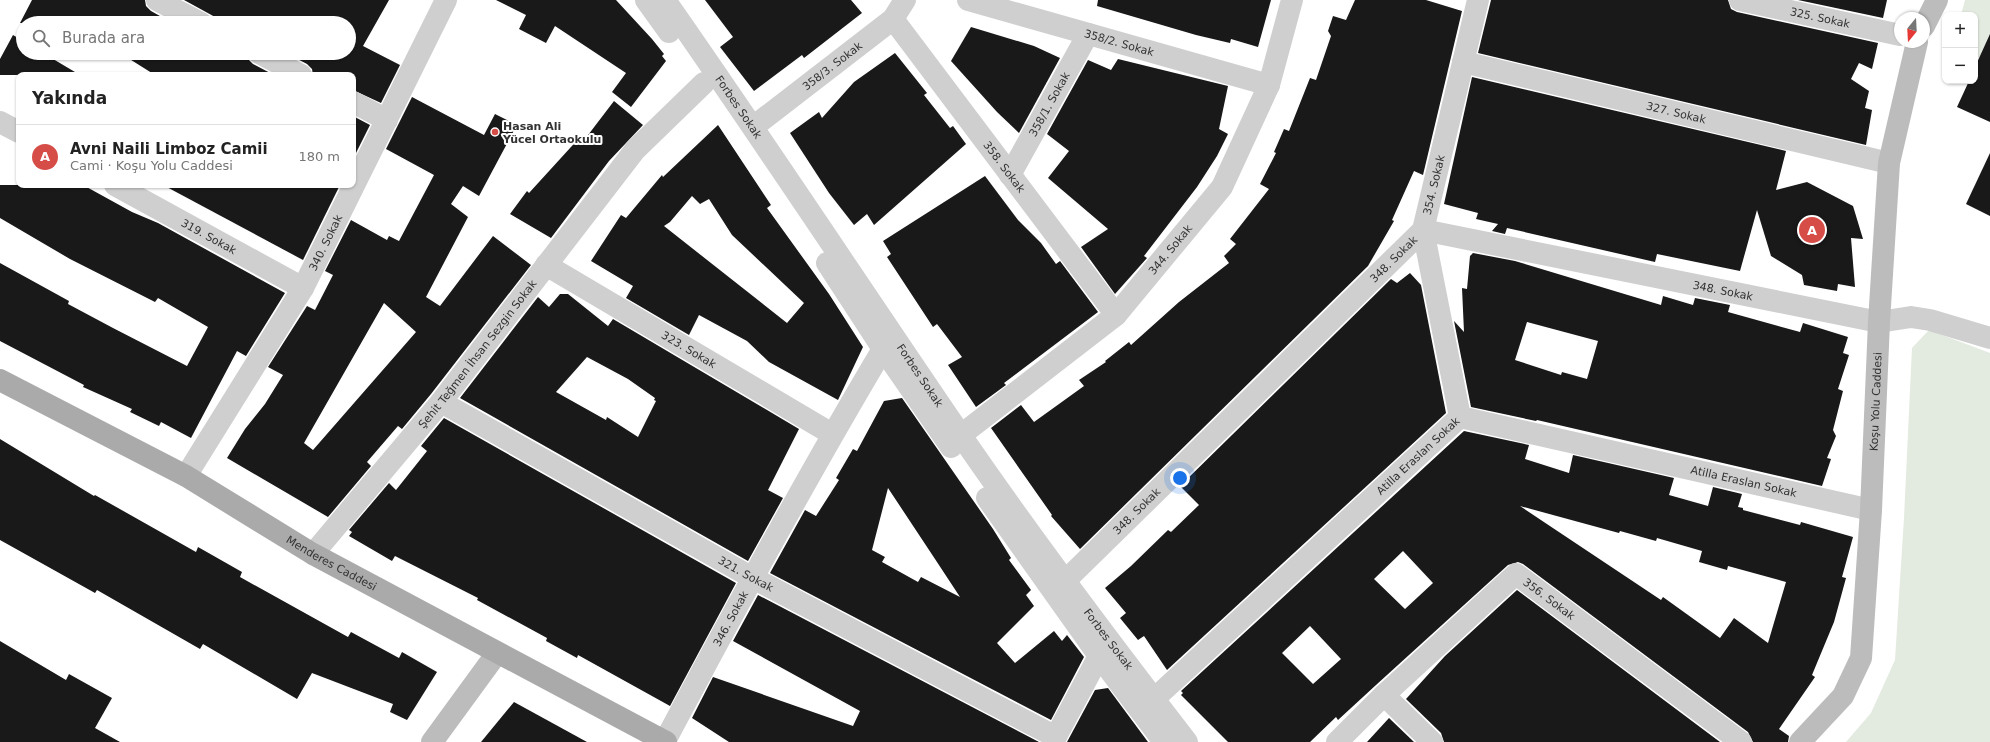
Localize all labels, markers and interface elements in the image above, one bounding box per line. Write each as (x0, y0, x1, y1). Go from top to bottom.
street label: 325. Sokak (1789, 5, 1852, 31)
north arrow (1894, 12, 1930, 48)
map controls (1942, 12, 1978, 84)
button: + (1942, 12, 1978, 48)
search box (16, 16, 356, 60)
icon: search (30, 27, 52, 49)
street label: 358/2. Sokak (1083, 27, 1156, 59)
text: Burada ara (62, 29, 145, 47)
street label: 358/3. Sokak (800, 39, 865, 93)
button: − (1942, 48, 1978, 84)
street label: 358/1. Sokak (1027, 69, 1073, 139)
street label: Forbes Sokak (712, 73, 765, 142)
text: Yakında (32, 88, 107, 108)
street label: 327. Sokak (1645, 100, 1708, 127)
place label: Hasan Ali Yücel Ortaokulu (502, 120, 601, 146)
marker: Hasan Ali Yücel Ortaokulu (490, 127, 500, 137)
street label: 358. Sokak (980, 139, 1028, 196)
text: Avni Naili Limboz Camii (70, 140, 268, 158)
text: A (40, 149, 50, 164)
text: 180 m (298, 149, 340, 164)
street label: 354. Sokak (1421, 153, 1448, 216)
text: Cami · Koşu Yolu Caddesi (70, 158, 233, 173)
street label: 340. Sokak (307, 212, 346, 273)
pin: A (1799, 215, 1825, 245)
street label: 319. Sokak (179, 216, 239, 258)
street label: 344. Sokak (1146, 222, 1195, 278)
street label: 348. Sokak (1367, 233, 1421, 285)
street label: Şehit Teğmen İhsan Sezgin Sokak (416, 277, 540, 431)
street label: 348. Sokak (1692, 279, 1755, 304)
street label: 323. Sokak (659, 329, 719, 371)
street label: Forbes Sokak (894, 342, 946, 410)
street label: Koşu Yolu Caddesi (1868, 352, 1885, 451)
street label: Atilla Eraslan Sokak (1374, 414, 1463, 498)
street label: Atilla Eraslan Sokak (1689, 463, 1799, 500)
your location (1170, 468, 1190, 488)
street label: 348. Sokak (1110, 485, 1164, 537)
street label: Menderes Caddesi (284, 533, 379, 594)
street label: 321. Sokak (716, 554, 776, 595)
street label: 356. Sokak (1521, 576, 1578, 623)
street label: 346. Sokak (711, 588, 752, 649)
street label: Forbes Sokak (1081, 606, 1136, 673)

